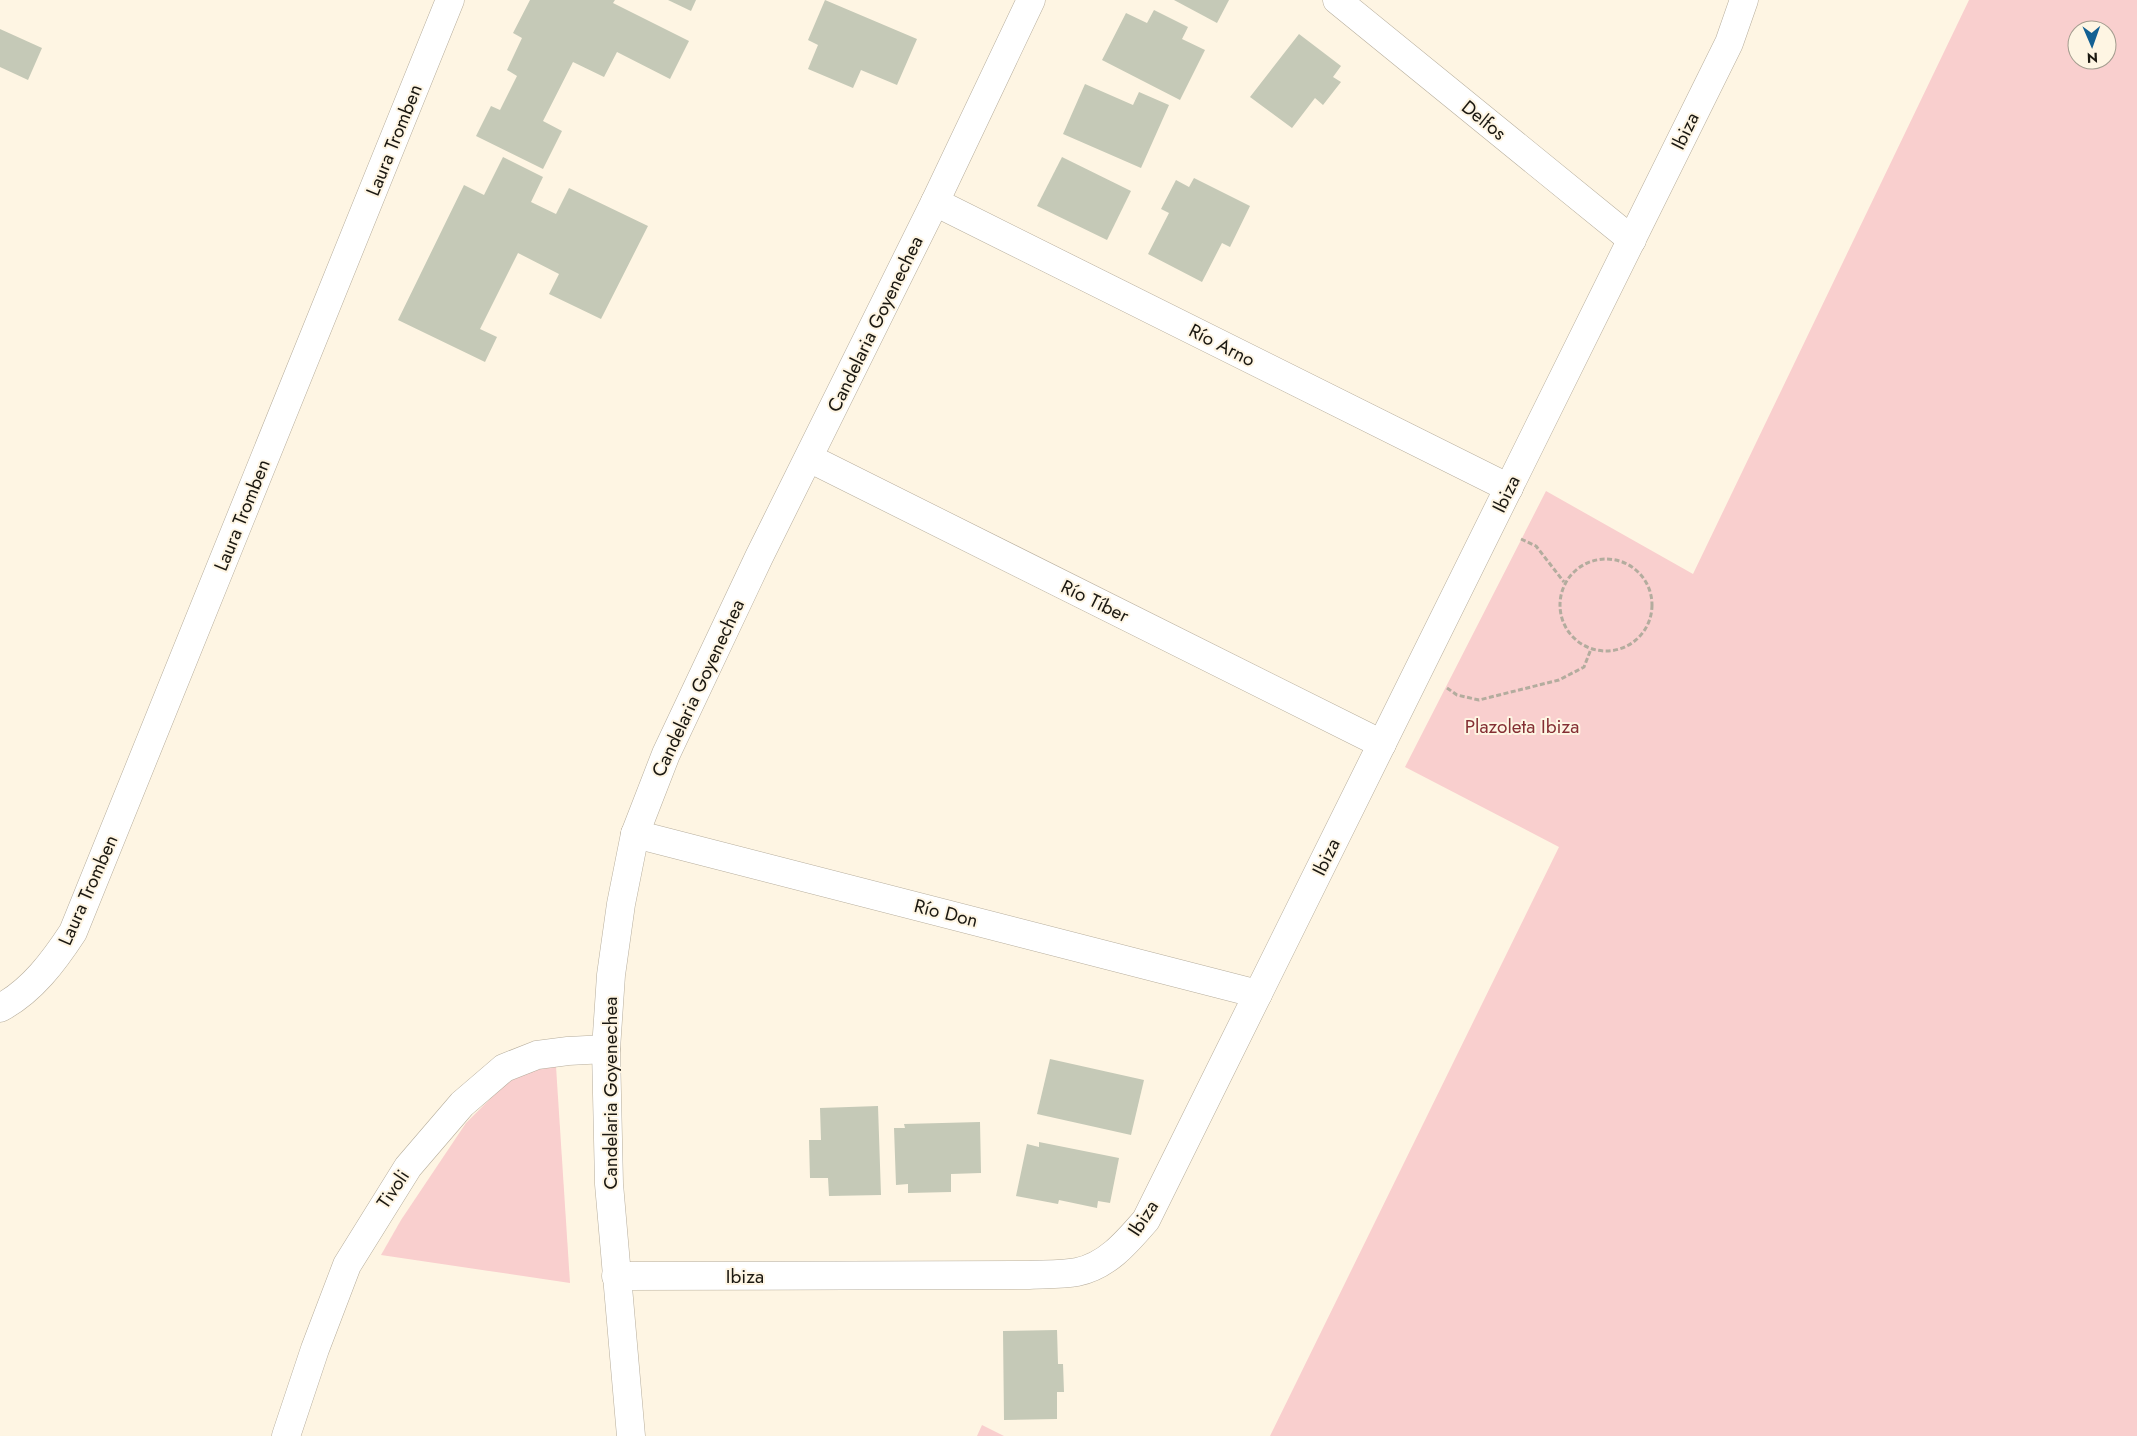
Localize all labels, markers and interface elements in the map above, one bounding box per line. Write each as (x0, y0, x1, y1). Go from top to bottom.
north arrow (2067, 20, 2117, 70)
text: N (2087, 48, 2098, 68)
street label: Laura Tromben (359, 80, 429, 200)
street label: Delfos (1456, 94, 1512, 147)
street label: Ibiza (1664, 108, 1706, 154)
street label: Candelaria Goyenechea (821, 231, 929, 417)
street label: Río Arno (1184, 317, 1260, 373)
street label: Laura Tromben (207, 455, 277, 575)
street label: Ibiza (1485, 471, 1527, 517)
street label: Río Tíber (1056, 573, 1134, 629)
street label: Candelaria Goyenechea (645, 595, 751, 781)
park label: Plazoleta Ibiza (1465, 713, 1579, 740)
street label: Laura Tromben (52, 830, 124, 950)
street label: Ibiza (1305, 834, 1347, 880)
street label: Río Don (911, 892, 981, 934)
street label: Candelaria Goyenechea (597, 997, 624, 1189)
street label: Tivoli (370, 1164, 416, 1214)
street label: Ibiza (1121, 1195, 1165, 1241)
street label: Ibiza (726, 1263, 764, 1290)

